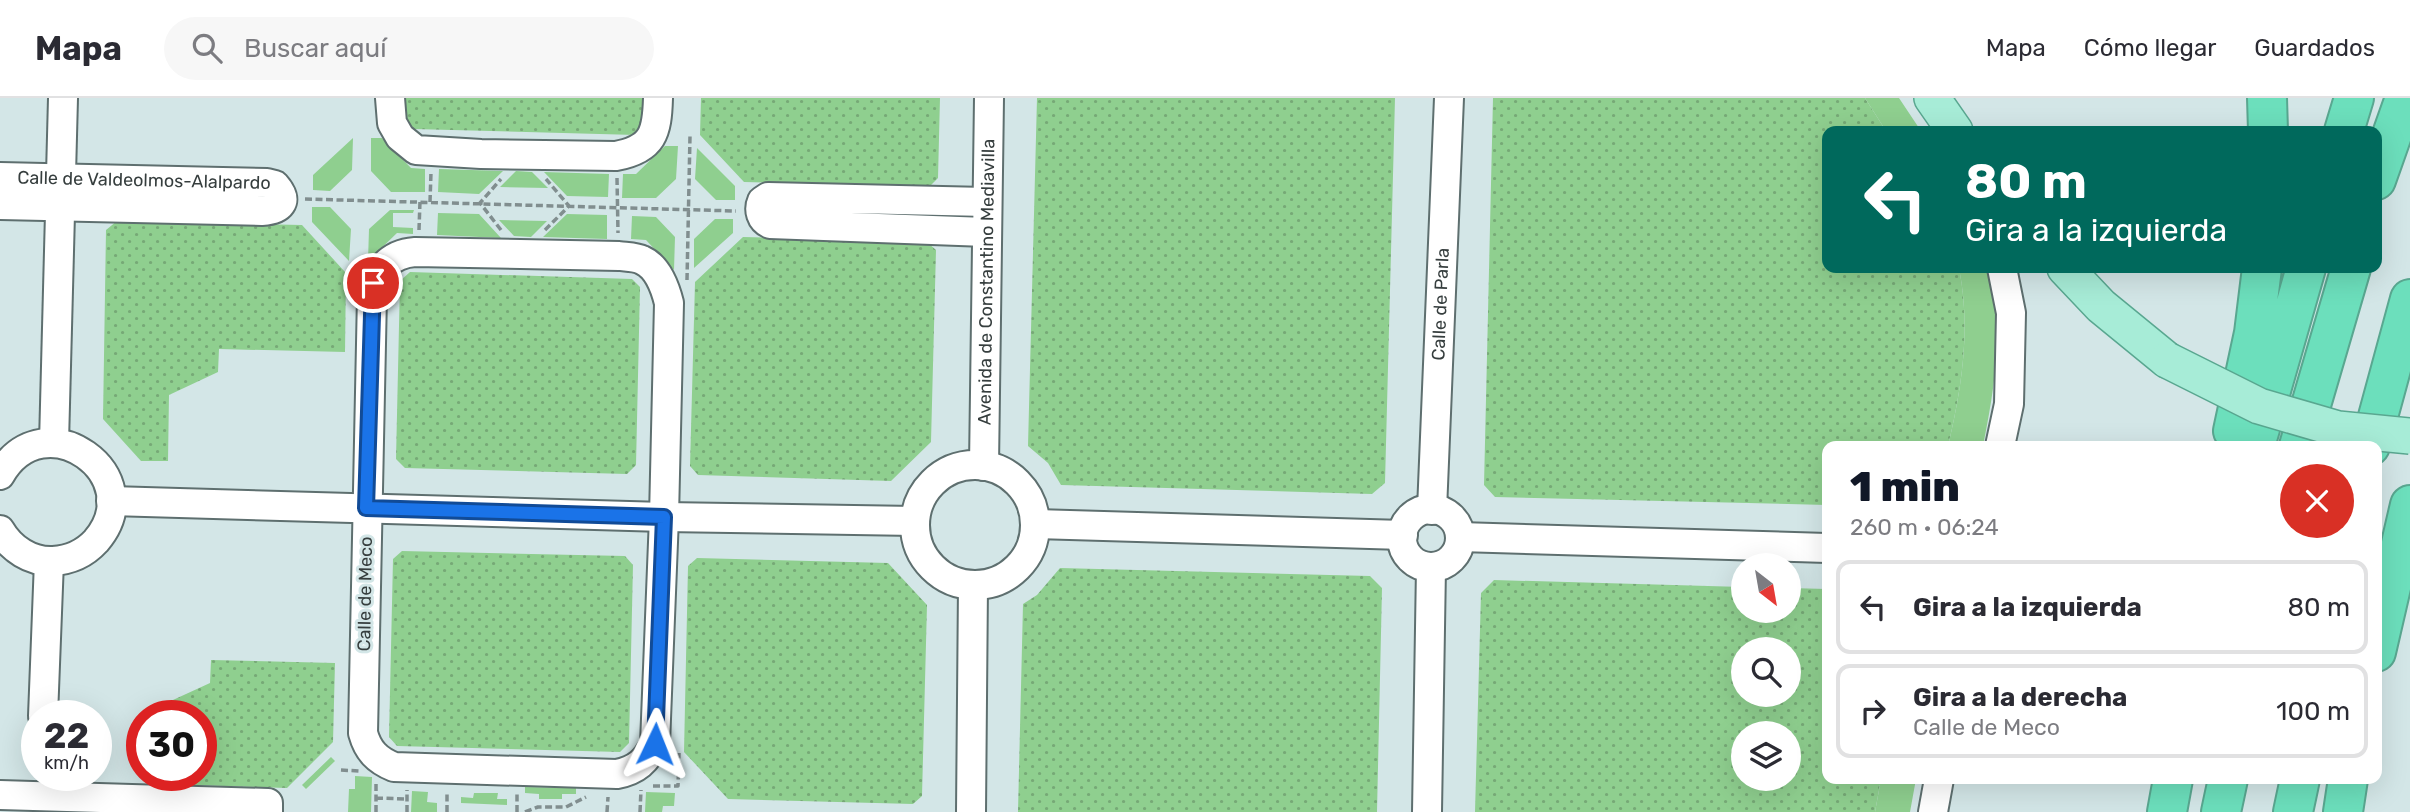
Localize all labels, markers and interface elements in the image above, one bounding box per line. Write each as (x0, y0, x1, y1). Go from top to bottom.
search box (164, 17, 654, 80)
text: Mapa (35, 29, 122, 68)
icon: search (188, 29, 226, 67)
text: Buscar aquí (244, 33, 387, 64)
text: Mapa (1986, 34, 2046, 62)
text: Cómo llegar (2084, 34, 2216, 62)
text: Guardados (2254, 34, 2375, 62)
street label: Avenida de Constantino Mediavilla (974, 139, 999, 425)
text: 80 m (1965, 152, 2087, 210)
icon: left (1850, 154, 1941, 245)
street label: Calle de Valdeolmos-Alalpardo (17, 166, 271, 194)
text: Gira a la izquierda (1965, 211, 2227, 249)
street label: Calle de Parla (1427, 247, 1454, 361)
pin (343, 253, 403, 313)
icon: arrive (354, 264, 392, 302)
text: 1 min (1850, 462, 1960, 512)
button: close (2280, 464, 2354, 538)
text: 260 m · 06:24 (1850, 513, 1999, 541)
street label: Calle de Meco (353, 536, 377, 652)
north arrow (1731, 553, 1801, 623)
map controls (1731, 553, 1801, 791)
icon: left (1854, 588, 1892, 626)
text: Gira a la izquierda (1913, 592, 2142, 623)
text: 80 m (2287, 592, 2350, 623)
button: search (1731, 637, 1801, 707)
text: Gira a la derecha (1913, 682, 2127, 713)
icon: right (1854, 692, 1892, 730)
text: 100 m (2276, 696, 2350, 727)
speed limit sign: 30 (126, 700, 217, 791)
position arrow (618, 707, 692, 781)
text: Calle de Meco (1913, 713, 2060, 741)
text: 22 (44, 715, 89, 757)
button: layers (1731, 721, 1801, 791)
text: km/h (44, 752, 89, 774)

